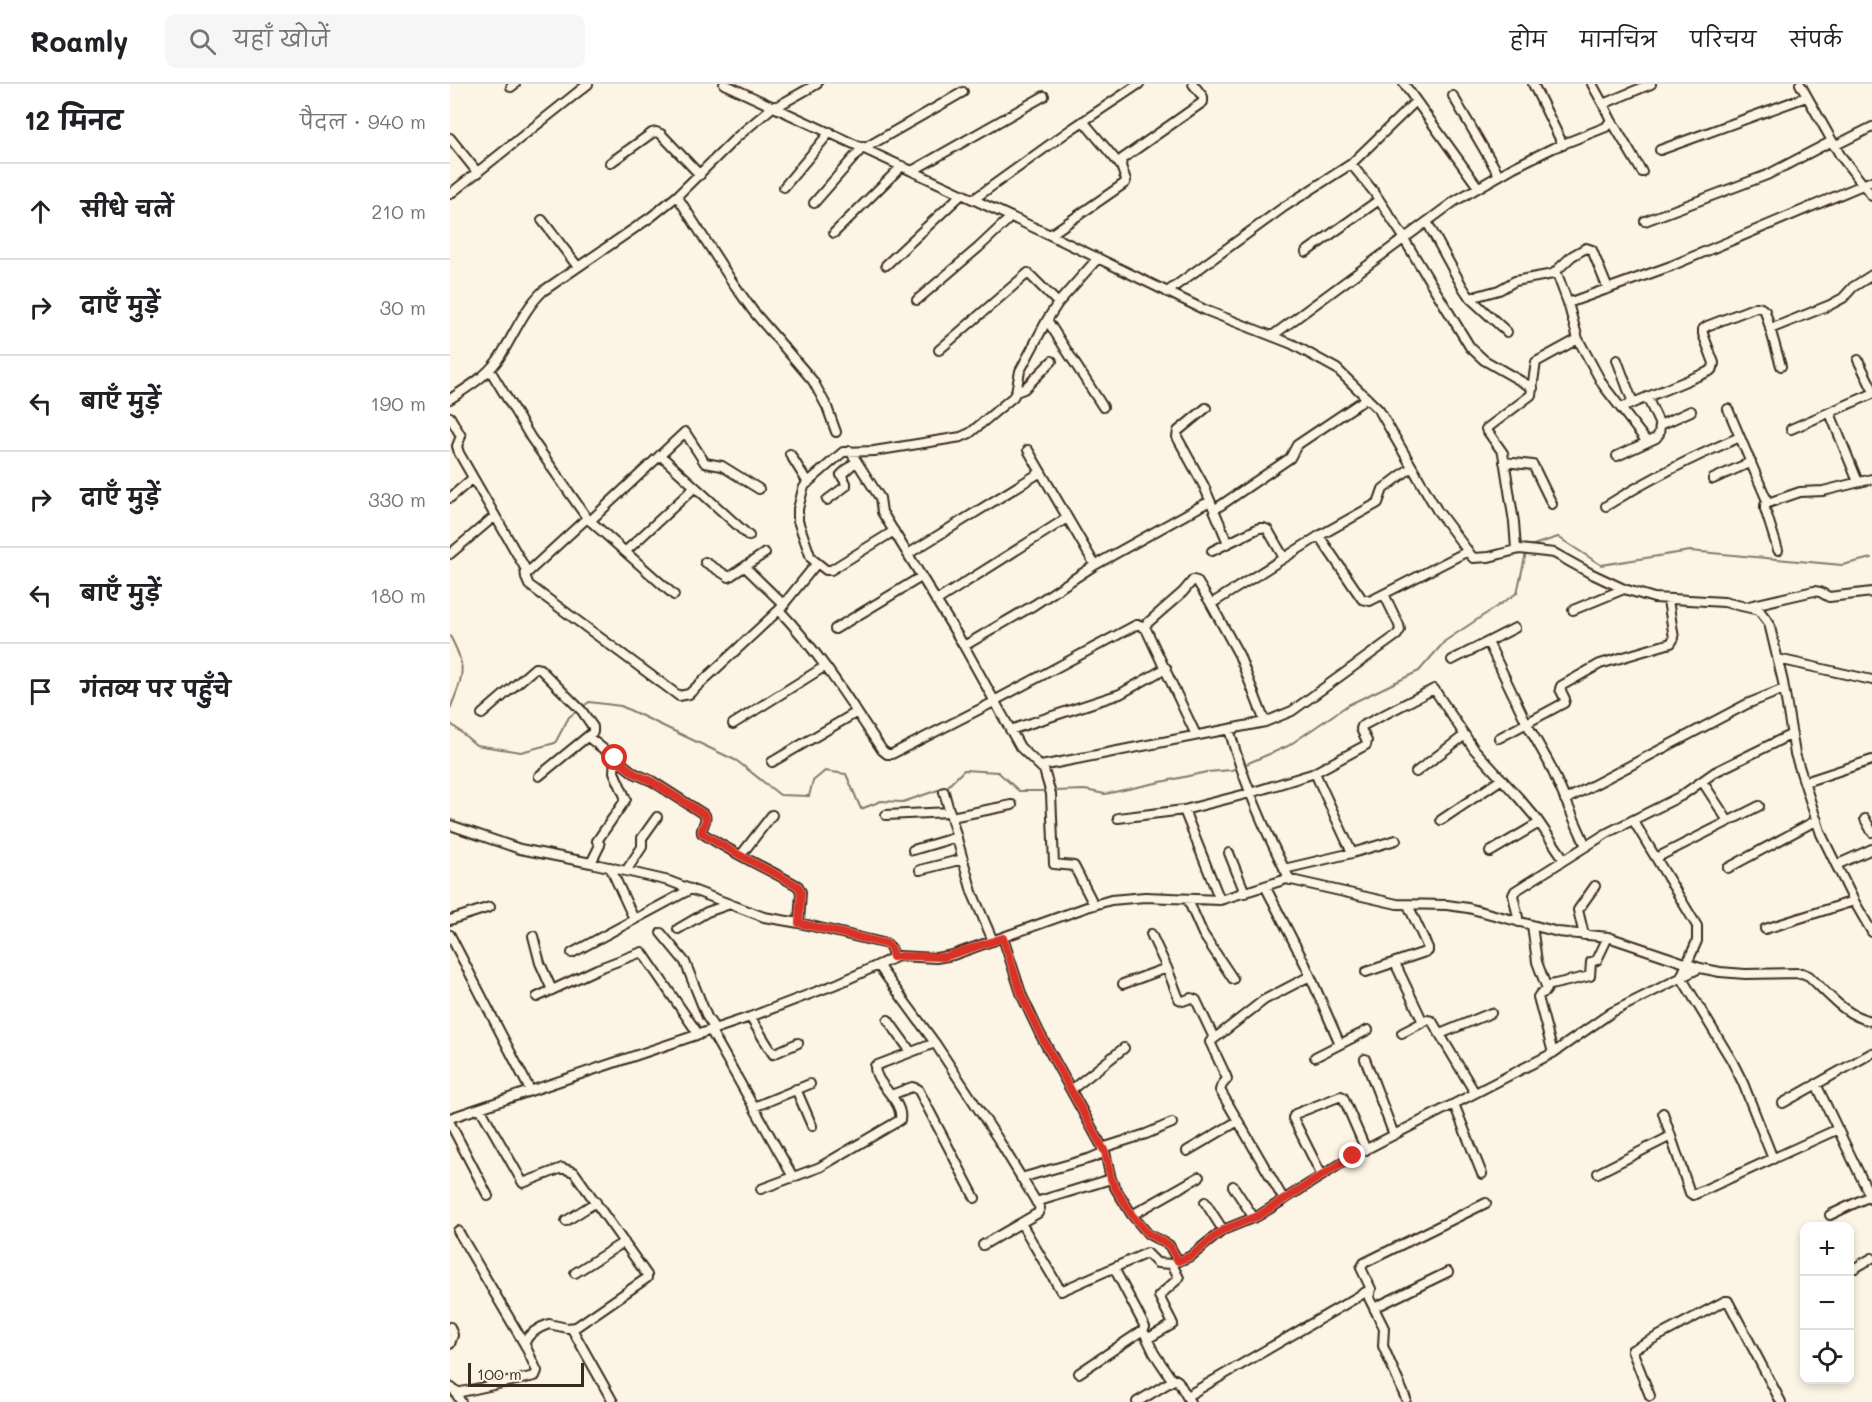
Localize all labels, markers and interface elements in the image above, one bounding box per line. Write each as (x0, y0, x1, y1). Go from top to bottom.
search box (165, 14, 585, 68)
text: Roamly (30, 23, 129, 59)
text: यहाँ खोजें (234, 24, 330, 53)
icon: search (186, 25, 219, 58)
text: होम (1510, 25, 1547, 52)
text: मानचित्र (1580, 25, 1657, 52)
text: परिचय (1690, 25, 1756, 52)
text: संपर्क (1789, 25, 1842, 52)
text: 12 मिनट (24, 103, 123, 137)
text: पैदल · 940 m (300, 108, 426, 134)
text: सीधे चलें (81, 194, 173, 223)
icon: ahead (24, 195, 57, 228)
text: 210 m (371, 198, 426, 224)
text: दाएँ मुड़ें (81, 290, 160, 319)
icon: right (24, 291, 57, 324)
text: 30 m (380, 294, 426, 320)
text: बाएँ मुड़ें (81, 386, 161, 415)
icon: left (24, 387, 57, 420)
text: 190 m (371, 390, 426, 416)
text: दाएँ मुड़ें (81, 482, 160, 511)
icon: right (24, 483, 57, 516)
text: 330 m (368, 486, 426, 512)
text: बाएँ मुड़ें (81, 578, 161, 607)
icon: left (24, 579, 57, 612)
text: 180 m (370, 582, 426, 608)
text: गंतव्य पर पहुँचे (81, 674, 231, 703)
icon: arrive (24, 675, 57, 708)
route start (601, 744, 627, 770)
route end (1339, 1142, 1365, 1168)
map controls (1800, 1222, 1854, 1384)
button: + (1800, 1222, 1854, 1276)
button: − (1800, 1276, 1854, 1330)
button: locate (1800, 1330, 1854, 1384)
scale bar (468, 1360, 584, 1388)
text: 100 m (477, 1363, 522, 1384)

